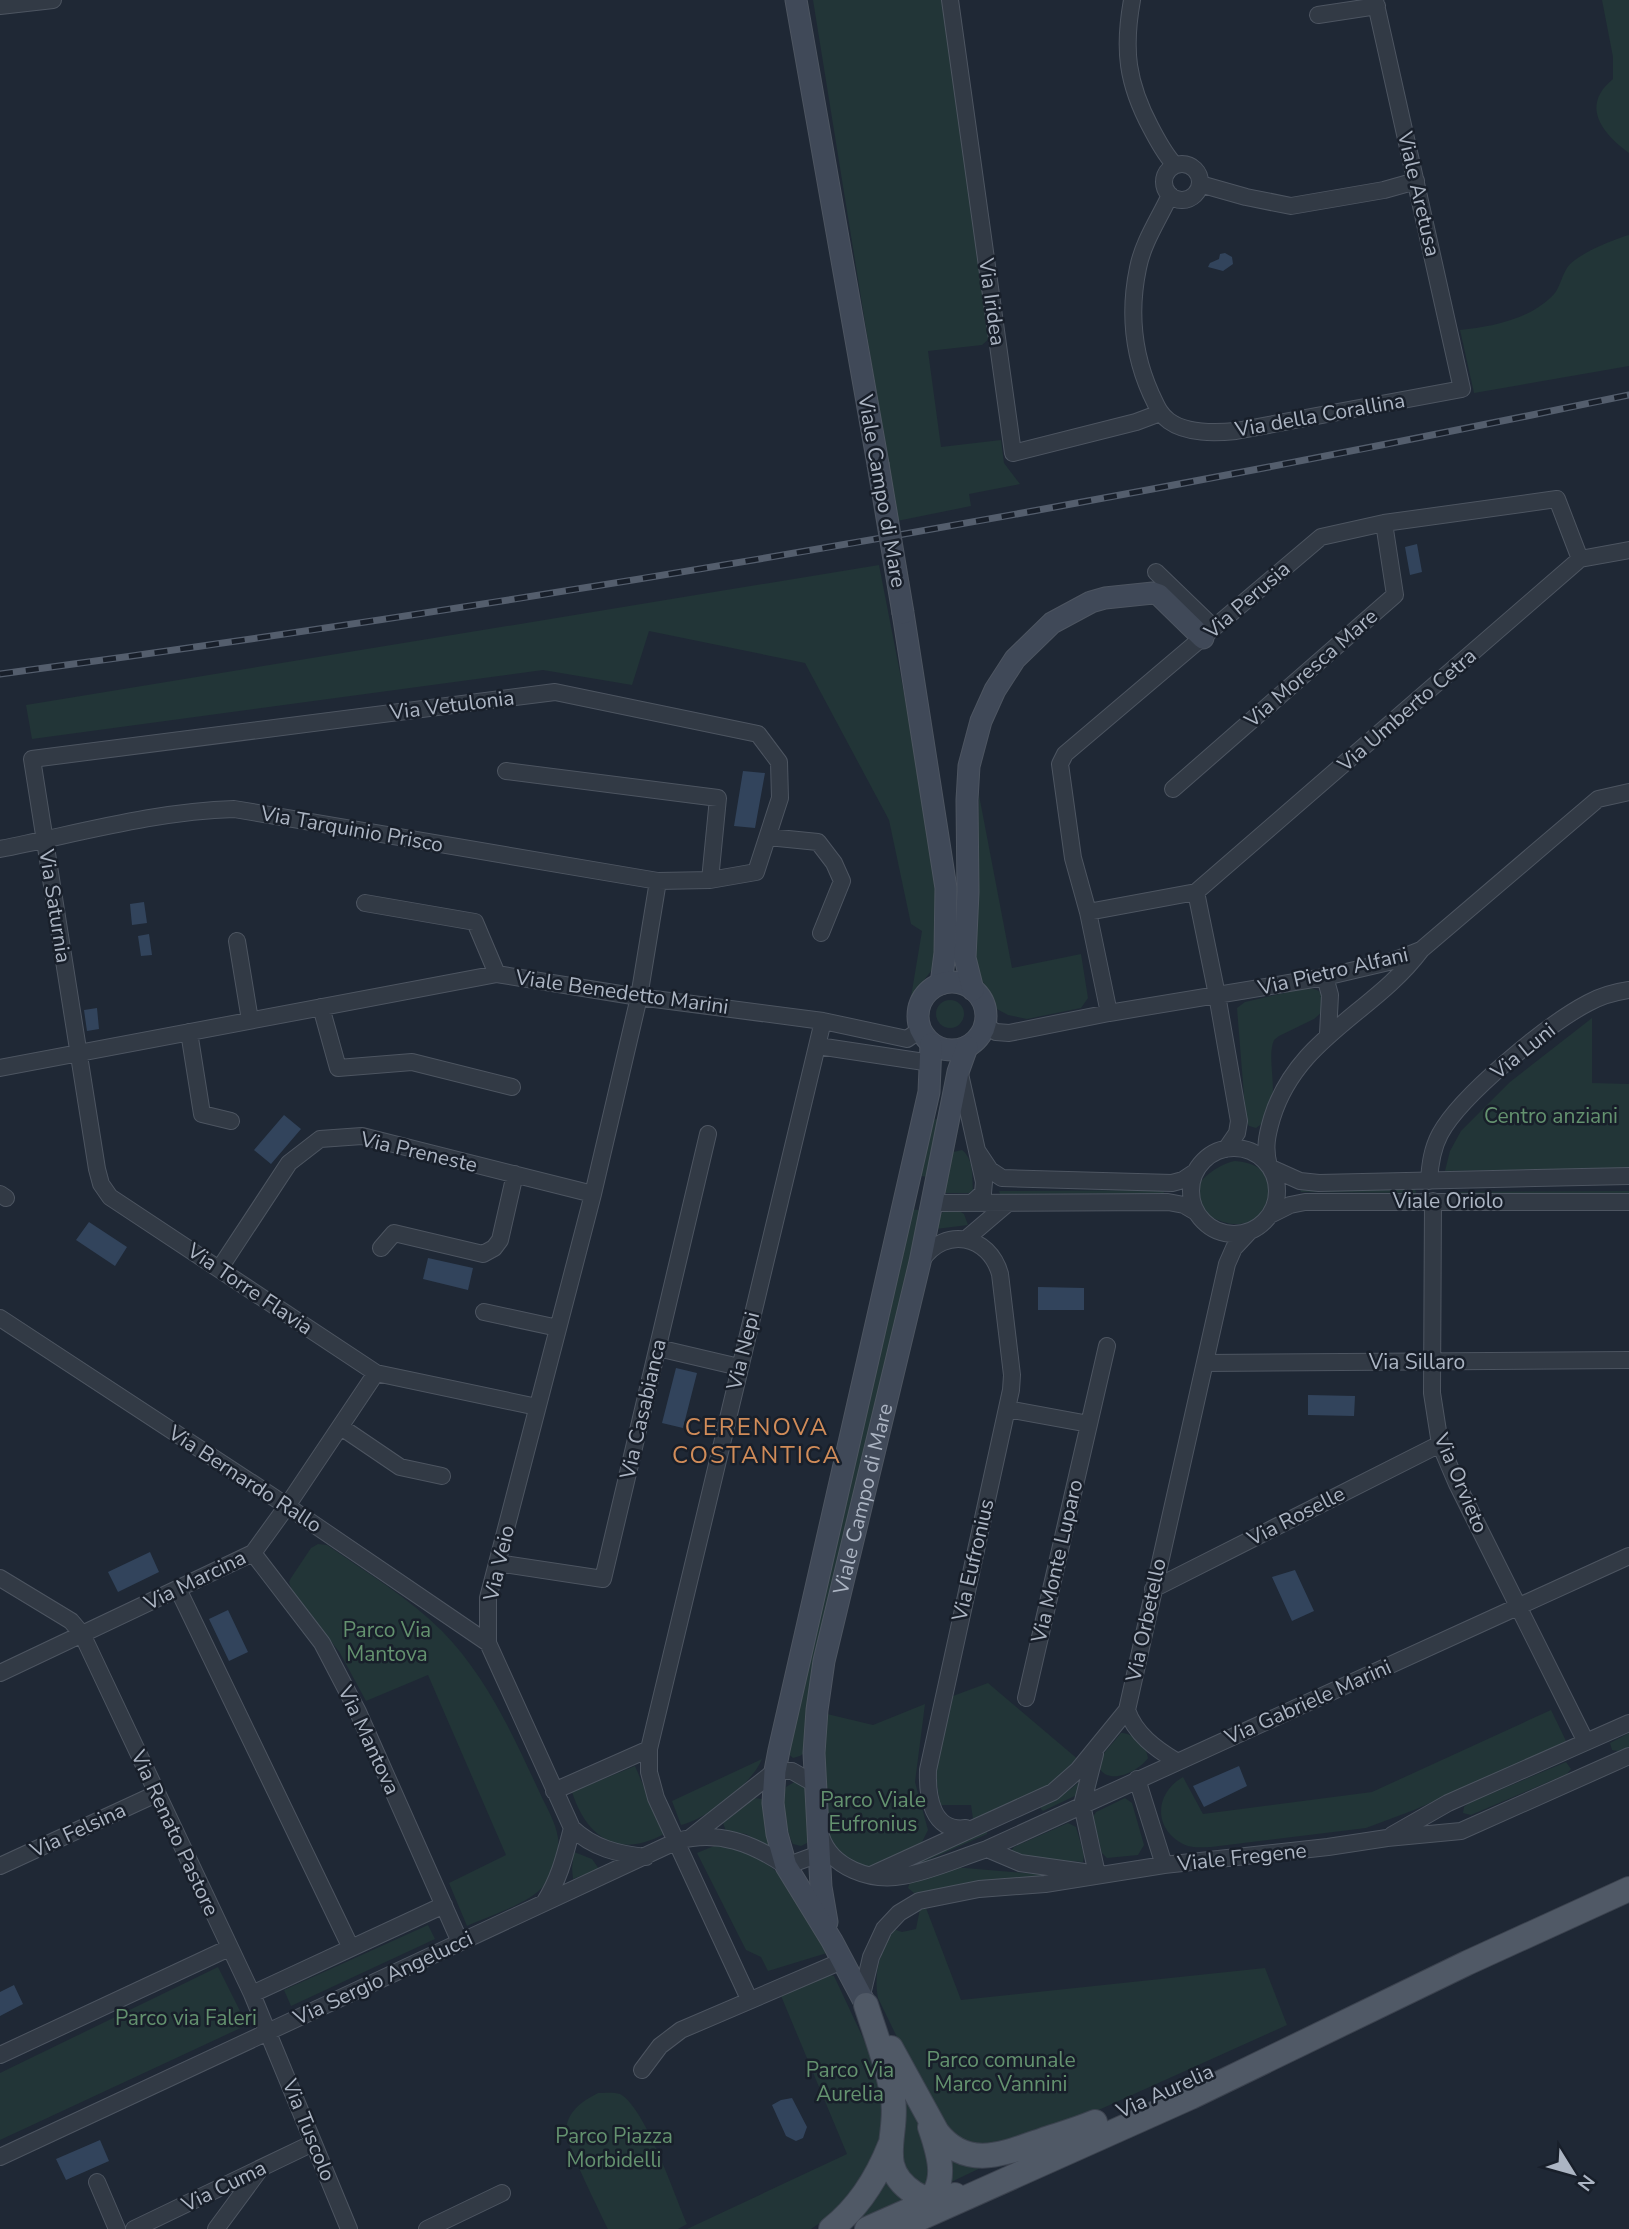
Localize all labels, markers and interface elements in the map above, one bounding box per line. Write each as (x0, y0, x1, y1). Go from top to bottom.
street label: Viale Aretusa (1391, 128, 1447, 259)
street label: Via Iridea (972, 255, 1012, 348)
street label: Via della Corallina (1232, 386, 1407, 444)
street label: Viale Campo di Mare (851, 391, 913, 590)
street label: Via Perusia (1197, 555, 1296, 646)
street label: Via Moresca Mare (1238, 602, 1384, 734)
street label: Via Umberto Cetra (1331, 642, 1482, 779)
street label: Via Vetulonia (387, 683, 516, 727)
street label: Via Tarquinio Prisco (258, 799, 446, 859)
street label: Via Saturnia (32, 846, 78, 965)
street label: Via Pietro Alfani (1254, 940, 1411, 1002)
street label: Viale Benedetto Marini (513, 963, 730, 1021)
street label: Via Luni (1484, 1016, 1561, 1086)
park label: Centro anziani (1484, 1102, 1618, 1130)
street label: Via Preneste (357, 1125, 480, 1179)
street label: Viale Oriolo (1391, 1187, 1504, 1215)
street label: Via Torre Flavia (181, 1236, 318, 1341)
street label: Via Nepi (720, 1309, 766, 1394)
street label: Via Casabianca (613, 1336, 673, 1483)
street label: Via Sillaro (1368, 1348, 1465, 1376)
street label: Viale Campo di Mare (826, 1401, 899, 1598)
district label: CERENOVA COSTANTICA (672, 1411, 842, 1471)
street label: Via Bernardo Rallo (162, 1418, 327, 1539)
street label: Via Orvieto (1427, 1428, 1495, 1537)
street label: Via Monte Luparo (1024, 1477, 1089, 1646)
street label: Via Roselle (1241, 1479, 1350, 1553)
street label: Via Eufronius (945, 1496, 1001, 1625)
street label: Via Veio (476, 1522, 521, 1605)
street label: Via Marcina (139, 1543, 251, 1617)
street label: Via Orbetello (1119, 1556, 1173, 1685)
park label: Parco Via Mantova (343, 1616, 431, 1668)
street label: Via Gabriele Marini (1220, 1653, 1395, 1752)
street label: Via Mantova (331, 1680, 406, 1799)
street label: Via Renato Pastore (124, 1745, 226, 1920)
park label: Parco Viale Eufronius (820, 1786, 926, 1838)
street label: Via Felsina (25, 1796, 130, 1865)
street label: Viale Fregene (1175, 1836, 1308, 1878)
street label: Via Sergio Angelucci (288, 1924, 477, 2032)
park label: Parco via Faleri (115, 2004, 257, 2032)
park label: Parco comunale Marco Vannini (926, 2046, 1076, 2098)
park label: Parco Via Aurelia (806, 2056, 894, 2108)
street label: Via Aurelia (1111, 2057, 1218, 2125)
street label: Via Tuscolo (275, 2074, 342, 2185)
park label: Parco Piazza Morbidelli (555, 2122, 673, 2174)
north arrow (1538, 2138, 1608, 2208)
street label: Via Cuma (176, 2154, 271, 2219)
text: N (1571, 2169, 1600, 2196)

